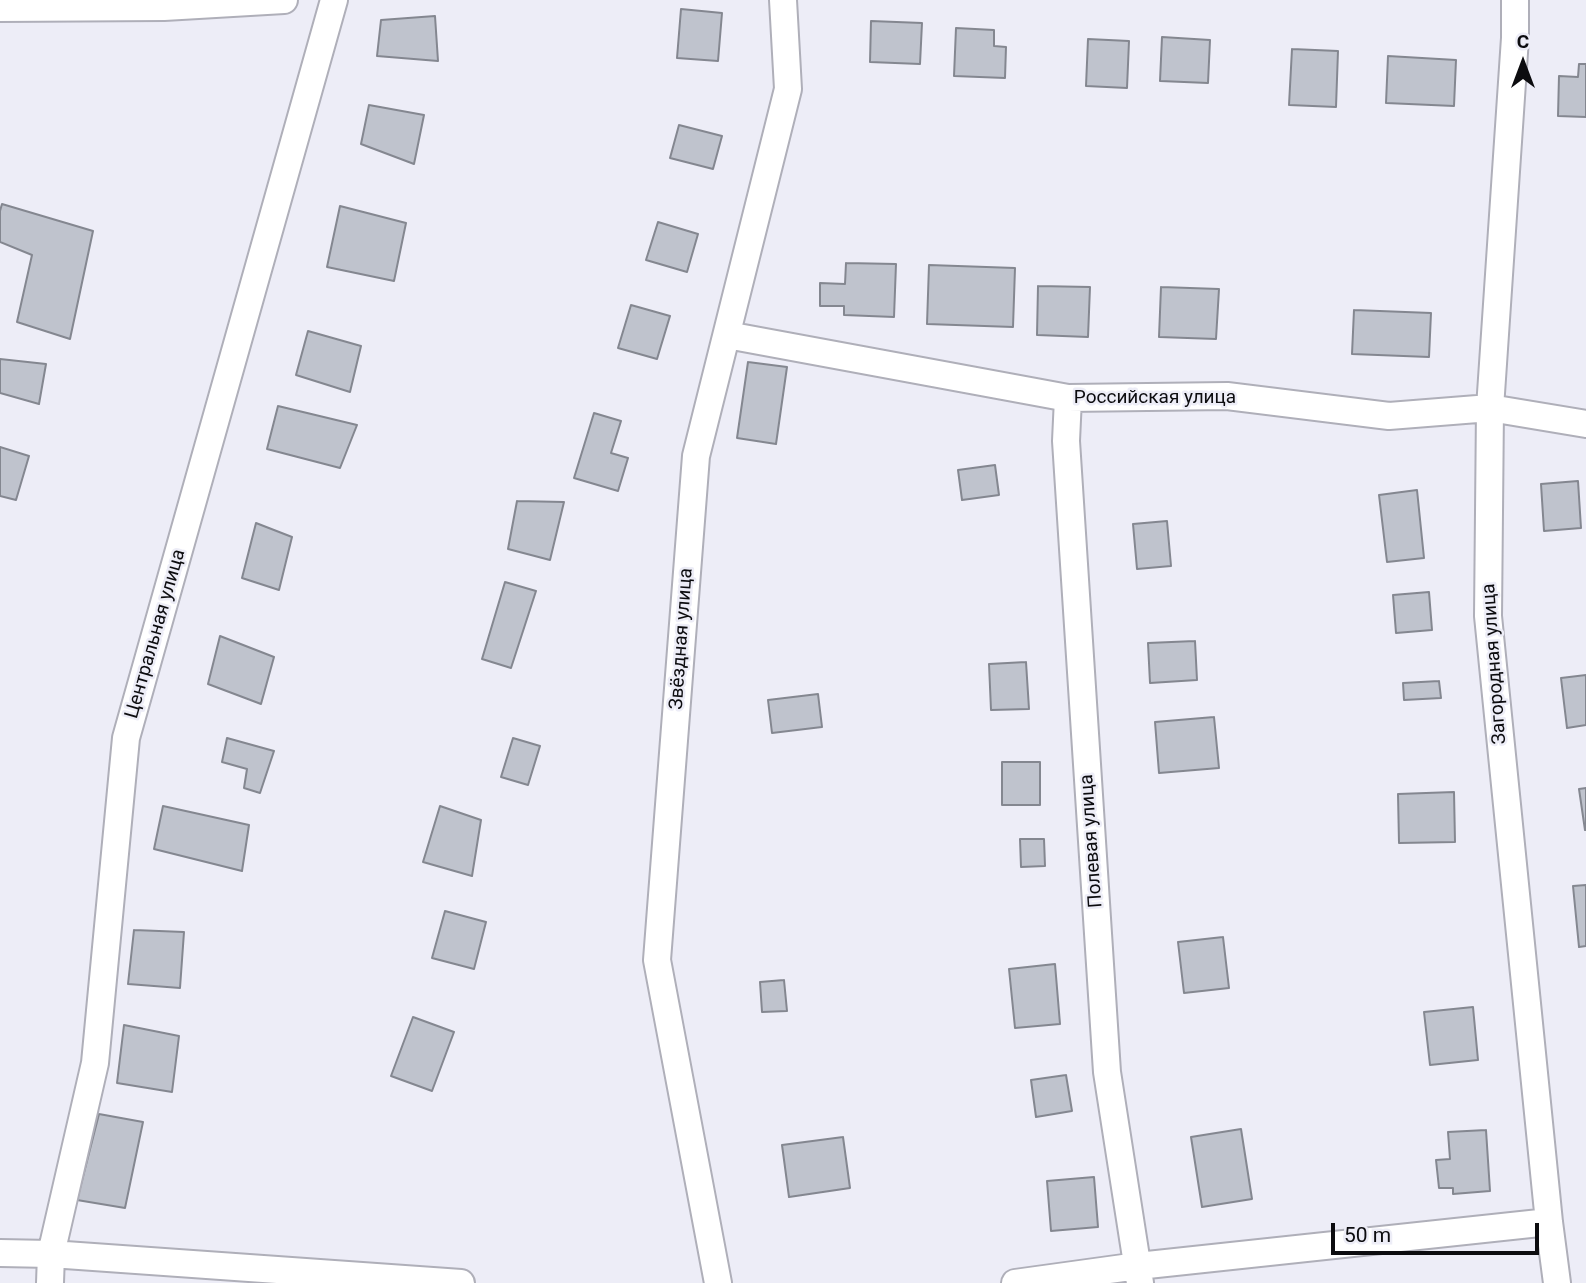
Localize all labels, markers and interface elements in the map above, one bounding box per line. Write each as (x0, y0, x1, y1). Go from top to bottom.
north arrow (1488, 28, 1558, 98)
text: С (1517, 30, 1529, 53)
street label: Российская улица (1074, 387, 1236, 409)
street label: Центральная улица (121, 547, 191, 721)
street label: Звёздная улица (666, 567, 698, 711)
street label: Загородная улица (1478, 583, 1512, 745)
street label: Полевая улица (1076, 773, 1108, 909)
scale bar (1334, 1210, 1542, 1254)
text: 50 m (1344, 1223, 1391, 1247)

